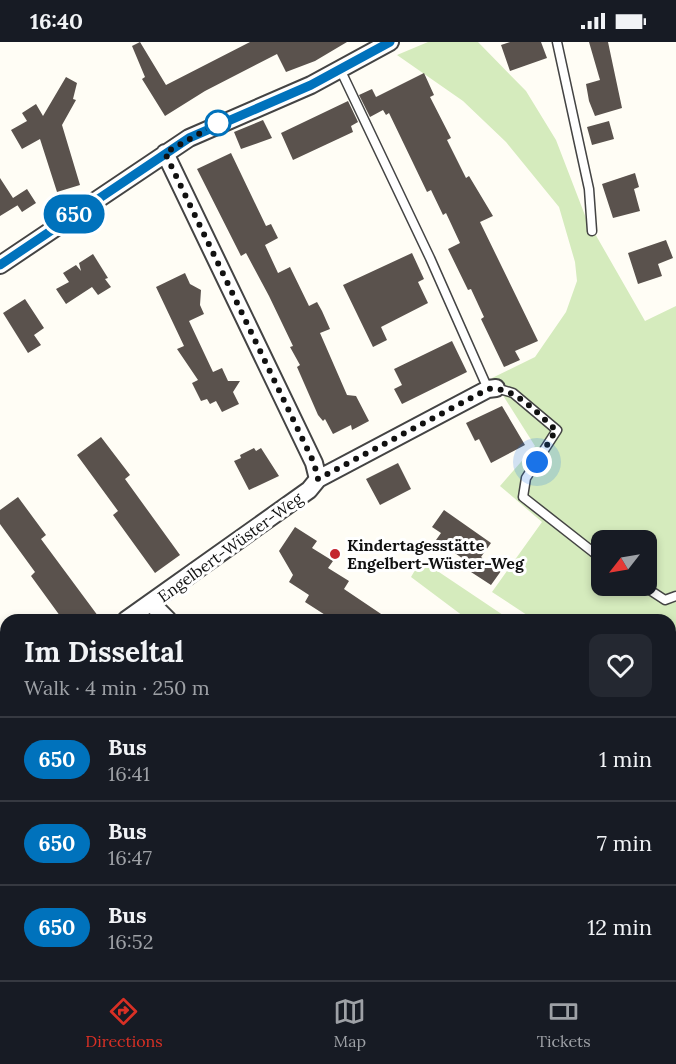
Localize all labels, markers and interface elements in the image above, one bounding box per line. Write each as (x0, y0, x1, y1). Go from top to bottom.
text: 16:40 (30, 7, 83, 35)
unlabelled marker (205, 110, 231, 136)
line badge: 650 (40, 194, 109, 234)
text: 650 (56, 201, 92, 228)
your location (522, 447, 552, 477)
street label: Engelbert-Wüster-Weg (154, 487, 307, 606)
north arrow (591, 530, 657, 596)
map controls (591, 530, 657, 596)
place label: Kindertagesstätte Engelbert-Wüster-Weg (347, 535, 525, 573)
marker: Kindertagesstätte Engelbert-Wüster-Weg (328, 547, 342, 561)
text: Im Disseltal (24, 634, 184, 670)
button: heart (589, 634, 652, 697)
text: Walk · 4 min · 250 m (24, 675, 210, 700)
text: Bus (108, 733, 147, 761)
text: 1 min (599, 745, 652, 773)
text: 650 (39, 746, 75, 773)
text: 16:41 (108, 761, 150, 786)
text: Bus (108, 817, 147, 845)
text: 7 min (597, 829, 652, 857)
text: 650 (39, 830, 75, 857)
text: 16:47 (108, 845, 152, 870)
text: Bus (108, 901, 147, 929)
text: 12 min (587, 913, 652, 941)
text: 650 (39, 914, 75, 941)
text: 16:52 (108, 929, 153, 954)
tab: Directions (85, 995, 163, 1051)
tab: Map (333, 995, 366, 1051)
tab: Tickets (537, 995, 591, 1051)

